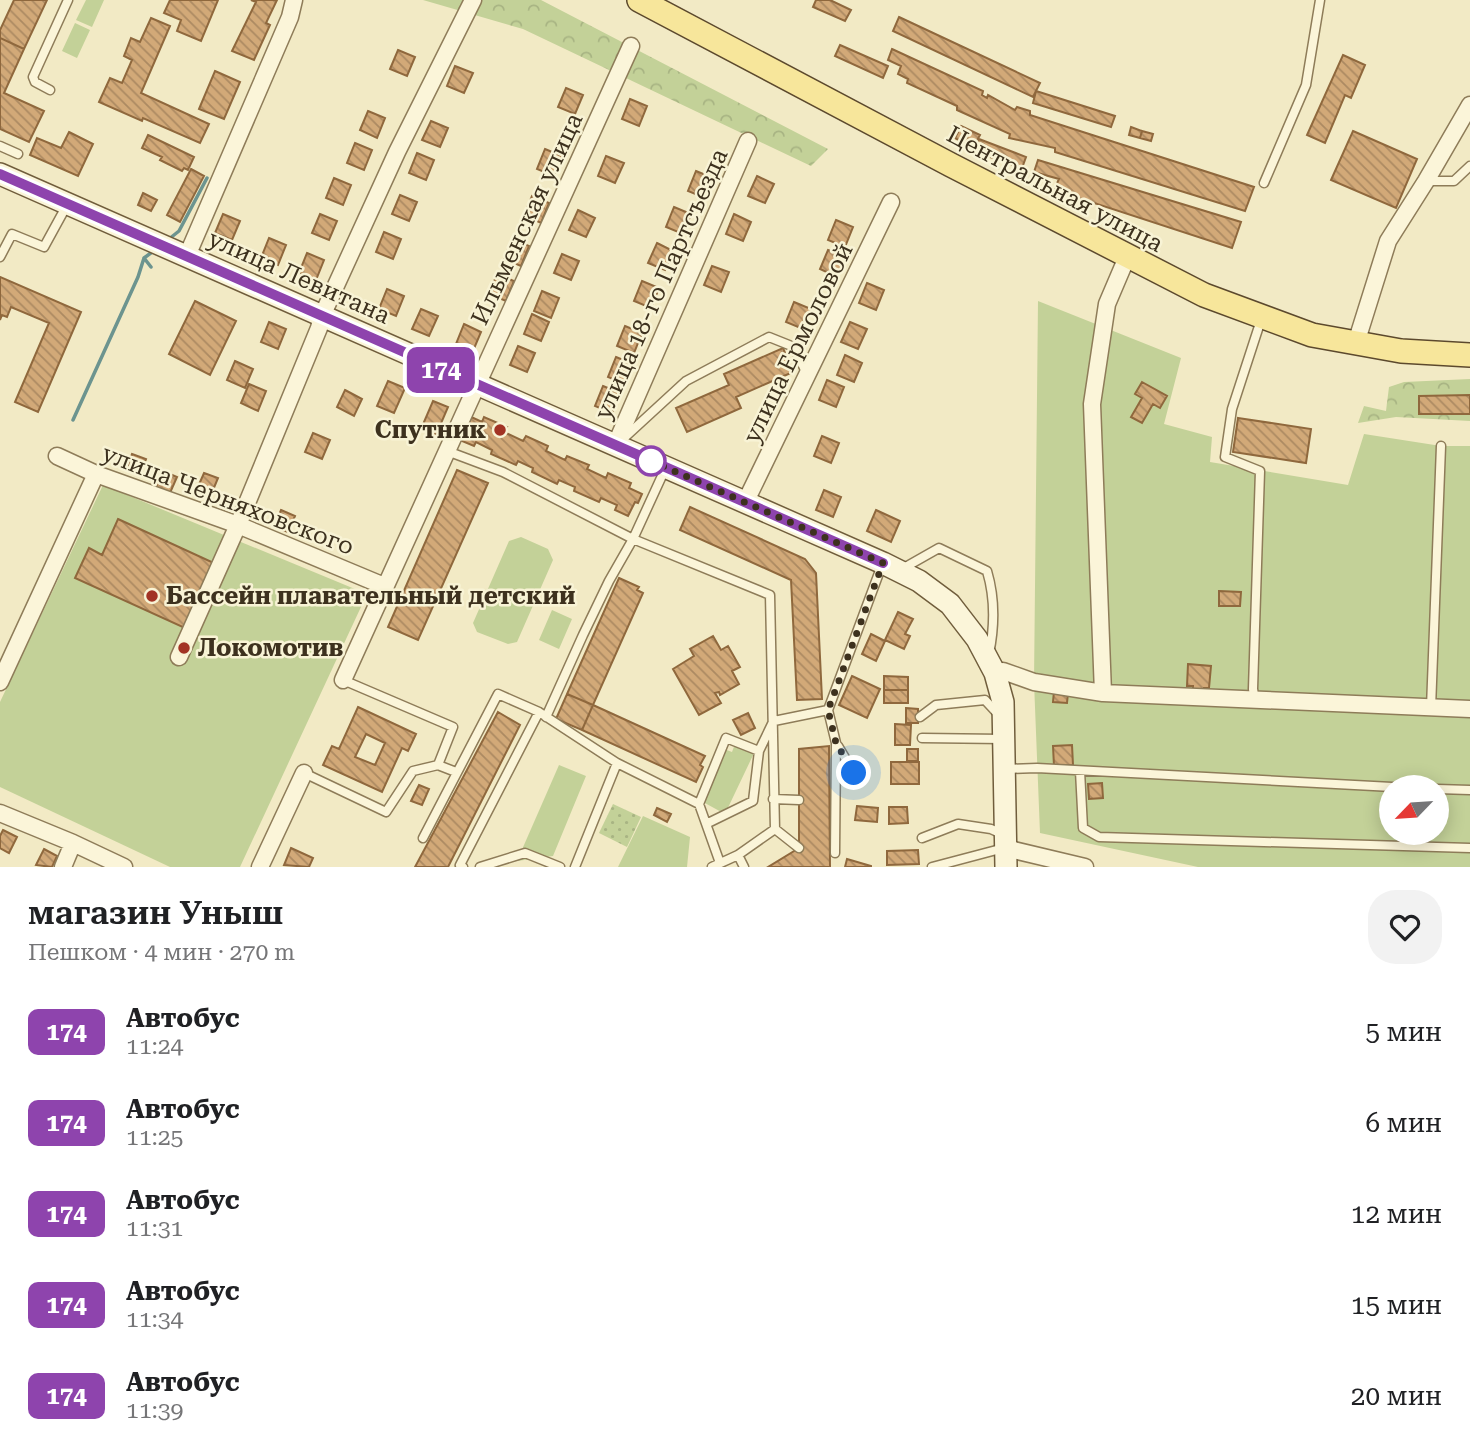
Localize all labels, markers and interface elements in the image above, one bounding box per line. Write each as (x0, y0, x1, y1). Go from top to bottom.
street label: Ильменская улица (466, 109, 588, 329)
street label: Центральная улица (942, 120, 1168, 258)
street label: улица 18-го Партсъезда (589, 144, 733, 424)
street label: улица Левитана (204, 224, 394, 330)
street label: улица Ермоловой (737, 238, 859, 448)
line badge: 174 (401, 347, 481, 393)
text: 174 (421, 356, 461, 384)
place label: Спутник (375, 416, 486, 444)
marker: Спутник (492, 422, 508, 438)
street label: улица Черняховского (98, 439, 358, 561)
unlabelled marker (636, 446, 666, 476)
place label: Бассейн плавательный детский (166, 582, 576, 610)
marker: Бассейн плавательный детский (144, 588, 160, 604)
place label: Локомотив (198, 634, 344, 662)
marker: Локомотив (176, 640, 192, 656)
your location (836, 755, 871, 790)
north arrow (1379, 775, 1449, 845)
map controls (1379, 775, 1449, 845)
button: heart (1368, 890, 1442, 964)
text: магазин Уныш (28, 893, 283, 932)
text: Пешком · 4 мин · 270 m (28, 939, 295, 966)
text: Автобус (126, 1003, 240, 1033)
text: 5 мин (1365, 1017, 1442, 1047)
text: 174 (46, 1018, 87, 1046)
text: 11:24 (126, 1033, 183, 1060)
text: Автобус (126, 1094, 240, 1124)
text: 6 мин (1365, 1108, 1442, 1138)
text: 174 (46, 1109, 87, 1137)
text: 11:25 (126, 1124, 183, 1151)
text: Автобус (126, 1185, 240, 1215)
text: 12 мин (1351, 1199, 1442, 1229)
text: 174 (46, 1200, 87, 1228)
text: 11:31 (126, 1215, 183, 1242)
text: Автобус (126, 1276, 240, 1306)
text: 15 мин (1351, 1290, 1442, 1320)
text: 174 (46, 1291, 87, 1319)
text: 11:34 (126, 1306, 183, 1333)
text: Автобус (126, 1367, 240, 1397)
text: 20 мин (1351, 1381, 1442, 1411)
text: 174 (46, 1382, 87, 1410)
text: 11:39 (126, 1397, 183, 1424)

